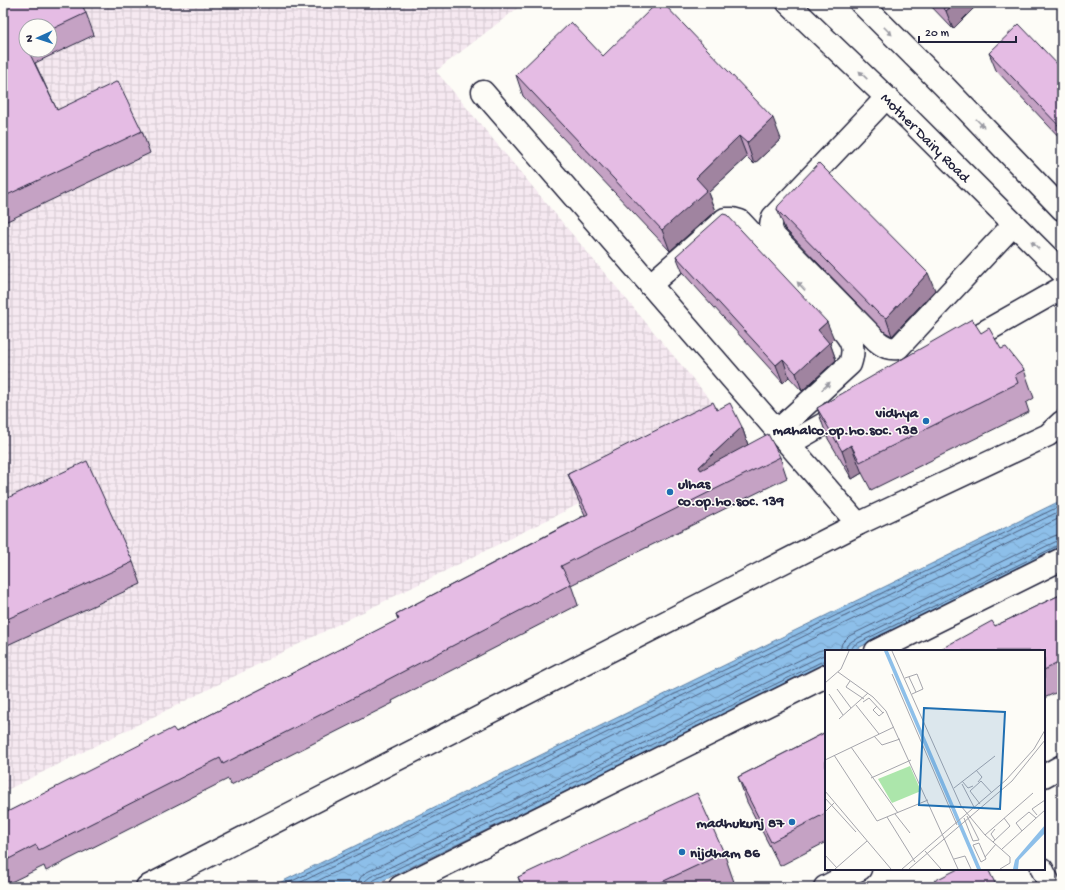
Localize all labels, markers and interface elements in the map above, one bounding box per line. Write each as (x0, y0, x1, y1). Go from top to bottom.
north arrow (18, 18, 58, 58)
scale bar (919, 18, 1016, 44)
one-way arrow (883, 26, 893, 36)
text: 20 m (925, 27, 950, 41)
text: N (24, 35, 36, 42)
one-way arrow (858, 70, 868, 79)
street label: Mother Dairy Road (876, 90, 974, 188)
one-way arrow (975, 118, 984, 128)
one-way arrow (1030, 240, 1040, 250)
one-way arrow (796, 281, 806, 291)
one-way arrow (822, 382, 831, 391)
place label: vidhya mahalco.op.ho.soc. 138 (773, 405, 919, 440)
marker: vidhya mahalco.op.ho.soc. 138 (921, 416, 931, 426)
place label: ulhas co.op.ho.soc. 139 (678, 476, 785, 511)
marker: ulhas co.op.ho.soc. 139 (665, 487, 675, 497)
inset map (825, 650, 1045, 870)
place label: madhukunj 87 (696, 815, 785, 833)
marker: madhukunj 87 (787, 817, 797, 827)
place label: nijdham 86 (690, 845, 760, 863)
marker: nijdham 86 (677, 847, 687, 857)

